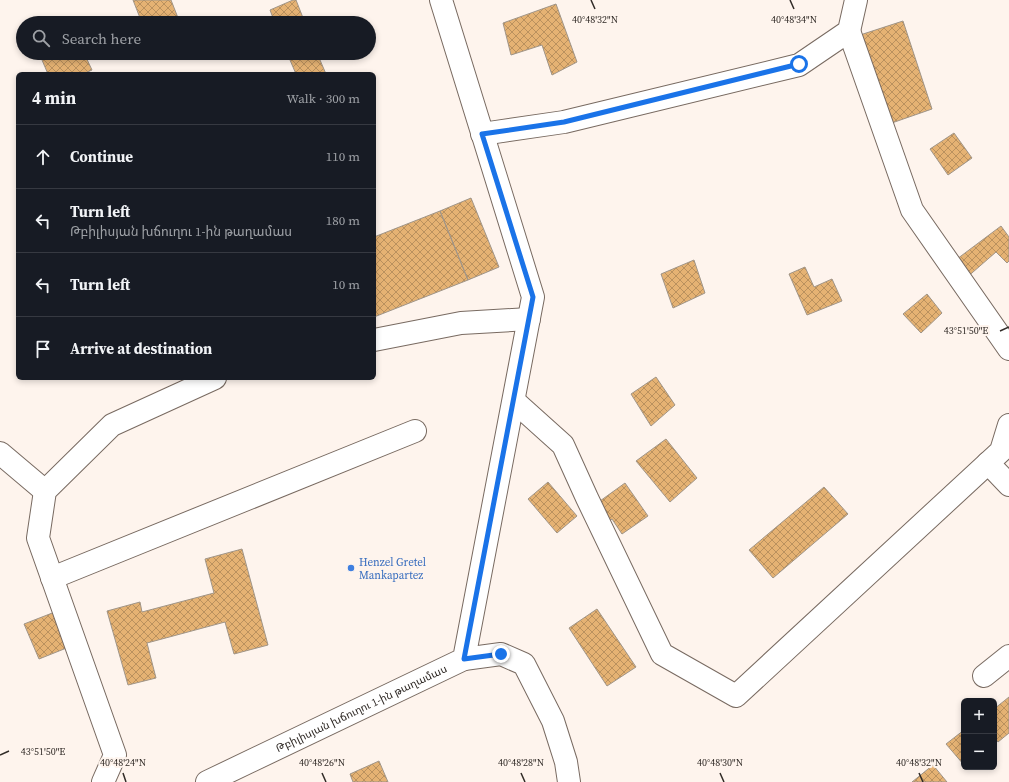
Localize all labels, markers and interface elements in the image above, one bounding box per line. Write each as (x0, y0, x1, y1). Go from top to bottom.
text: 40°48'32"N (572, 13, 618, 26)
text: 40°48'34"N (771, 13, 817, 26)
search box (16, 16, 376, 60)
icon: search (30, 27, 52, 49)
text: Search here (62, 28, 141, 49)
route start (790, 55, 808, 73)
text: 4 min (32, 86, 76, 110)
text: Walk · 300 m (287, 90, 360, 107)
icon: ahead (32, 146, 54, 168)
text: Continue (70, 146, 133, 167)
text: 110 m (326, 148, 360, 165)
text: Turn left (70, 201, 130, 222)
icon: left (32, 210, 54, 232)
text: 180 m (326, 212, 360, 229)
text: Թբիլիսյան խճուղու 1-ին թաղամաս (70, 223, 292, 240)
icon: left (32, 274, 54, 296)
text: Turn left (70, 274, 130, 295)
text: 10 m (332, 276, 360, 293)
text: 43°51'50"E (944, 324, 988, 337)
icon: arrive (32, 338, 54, 360)
text: Arrive at destination (70, 338, 212, 359)
place label: Henzel Gretel Mankapartez (359, 555, 426, 583)
marker: Henzel Gretel Mankapartez (346, 563, 356, 573)
route end (492, 645, 510, 663)
street label: Թբիլիսյան խճուղու 1-ին թաղամաս (273, 661, 450, 756)
map controls (961, 698, 997, 770)
button: + (961, 698, 997, 734)
button: − (961, 734, 997, 770)
text: 43°51'50"E (21, 745, 65, 758)
text: 40°48'24"N (100, 756, 146, 769)
text: 40°48'26"N (299, 756, 345, 769)
text: 40°48'28"N (498, 756, 544, 769)
text: 40°48'30"N (697, 756, 743, 769)
text: 40°48'32"N (896, 756, 942, 769)

